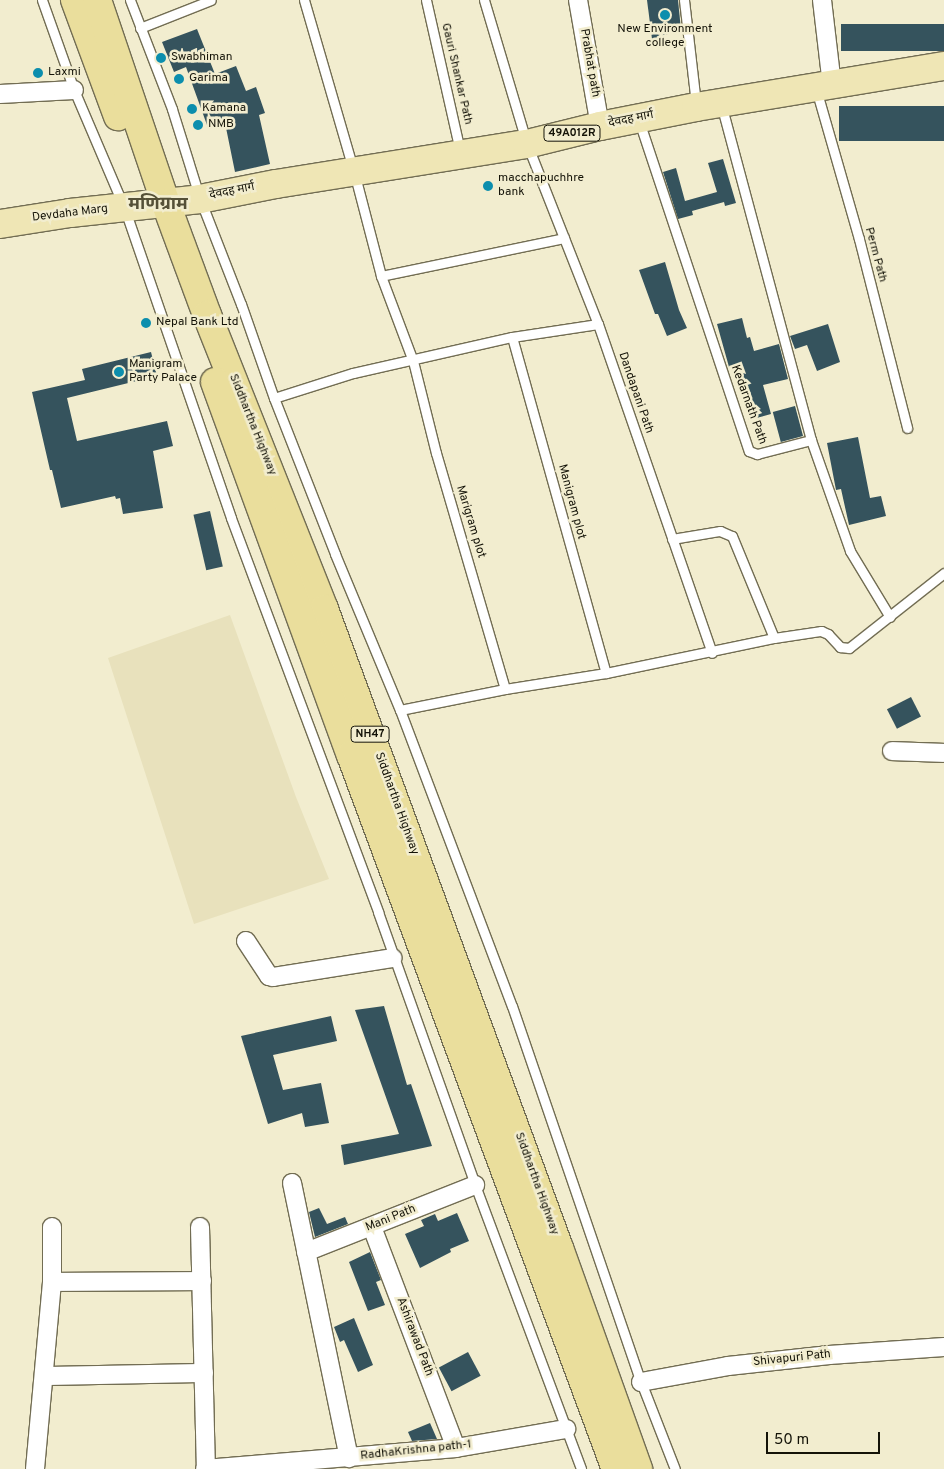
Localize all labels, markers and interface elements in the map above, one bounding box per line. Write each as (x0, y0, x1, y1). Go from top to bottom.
marker: New Environment college (659, 9, 671, 21)
street label: Gauri Shankar Path (437, 22, 475, 126)
place label: New Environment college (617, 23, 713, 51)
street label: Prabhat path (576, 28, 602, 98)
place label: Swabhiman (171, 51, 233, 65)
marker: Swabhiman (155, 52, 167, 64)
place label: Laxmi (48, 66, 81, 80)
marker: Laxmi (32, 67, 44, 79)
place label: Garima (189, 72, 228, 86)
marker: Garima (173, 73, 185, 85)
place label: Kamana (202, 102, 246, 116)
marker: Kamana (186, 103, 198, 115)
street label: देवदह मार्ग (607, 109, 655, 131)
place label: NMB (208, 118, 234, 132)
marker: NMB (192, 119, 204, 131)
road number: 49A012R (543, 125, 601, 142)
place label: macchapuchhre bank (498, 172, 584, 200)
marker: macchapuchhre bank (482, 180, 494, 192)
street label: देवदह मार्ग (208, 181, 256, 203)
district label: मणिग्राम (128, 194, 188, 216)
street label: Devdaha Marg (31, 202, 109, 226)
street label: Perm Path (861, 226, 889, 284)
place label: Nepal Bank Ltd (156, 316, 238, 330)
marker: Nepal Bank Ltd (140, 317, 152, 329)
street label: Dandapani Path (614, 350, 656, 436)
place label: Manigram Party Palace (129, 358, 197, 386)
street label: Kedarnath Path (727, 363, 769, 447)
marker: Manigram Party Palace (113, 366, 125, 378)
street label: Siddhartha Highway (225, 372, 279, 478)
street label: Manigram plot (554, 463, 588, 541)
street label: Marigram plot (452, 484, 488, 560)
road number: NH47 (350, 726, 390, 742)
street label: Siddhartha Highway (371, 751, 421, 857)
street label: Siddhartha Highway (511, 1131, 561, 1237)
street label: Mani Path (364, 1202, 418, 1236)
street label: Ashirawad Path (392, 1296, 436, 1378)
street label: Shivapuri Path (752, 1348, 832, 1370)
scale bar (769, 1422, 883, 1454)
text: 50 m (774, 1431, 809, 1450)
street label: RadhaKrishna path-1 (360, 1438, 472, 1464)

